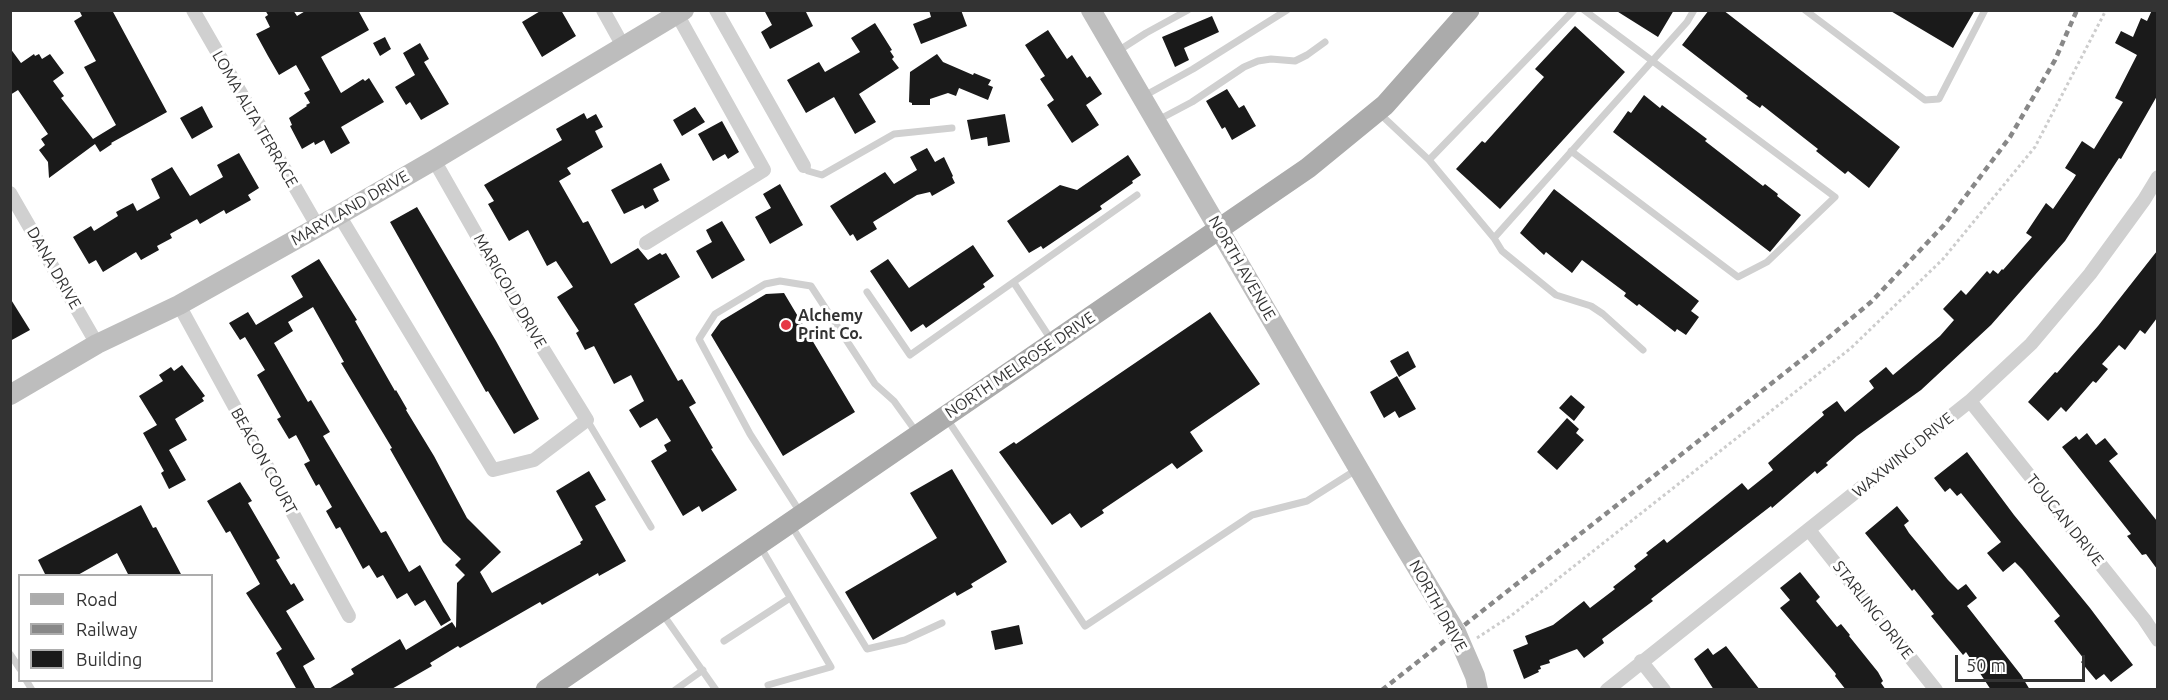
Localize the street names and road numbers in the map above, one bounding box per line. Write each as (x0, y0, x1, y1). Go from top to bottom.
street label: LOMA ALTA TERRACE (208, 47, 302, 191)
street label: MARYLAND DRIVE (287, 166, 413, 250)
street label: NORTH AVENUE (1204, 212, 1280, 324)
street label: DANA DRIVE (23, 224, 85, 312)
street label: MARIGOLD DRIVE (469, 230, 551, 352)
street label: NORTH MELROSE DRIVE (941, 308, 1099, 422)
street label: BEACON COURT (227, 404, 301, 518)
street label: WAXWING DRIVE (1849, 408, 1957, 502)
street label: TOUCAN DRIVE (2022, 470, 2108, 570)
street label: NORTH DRIVE (1405, 557, 1471, 655)
street label: STARLING DRIVE (1829, 557, 1917, 663)

